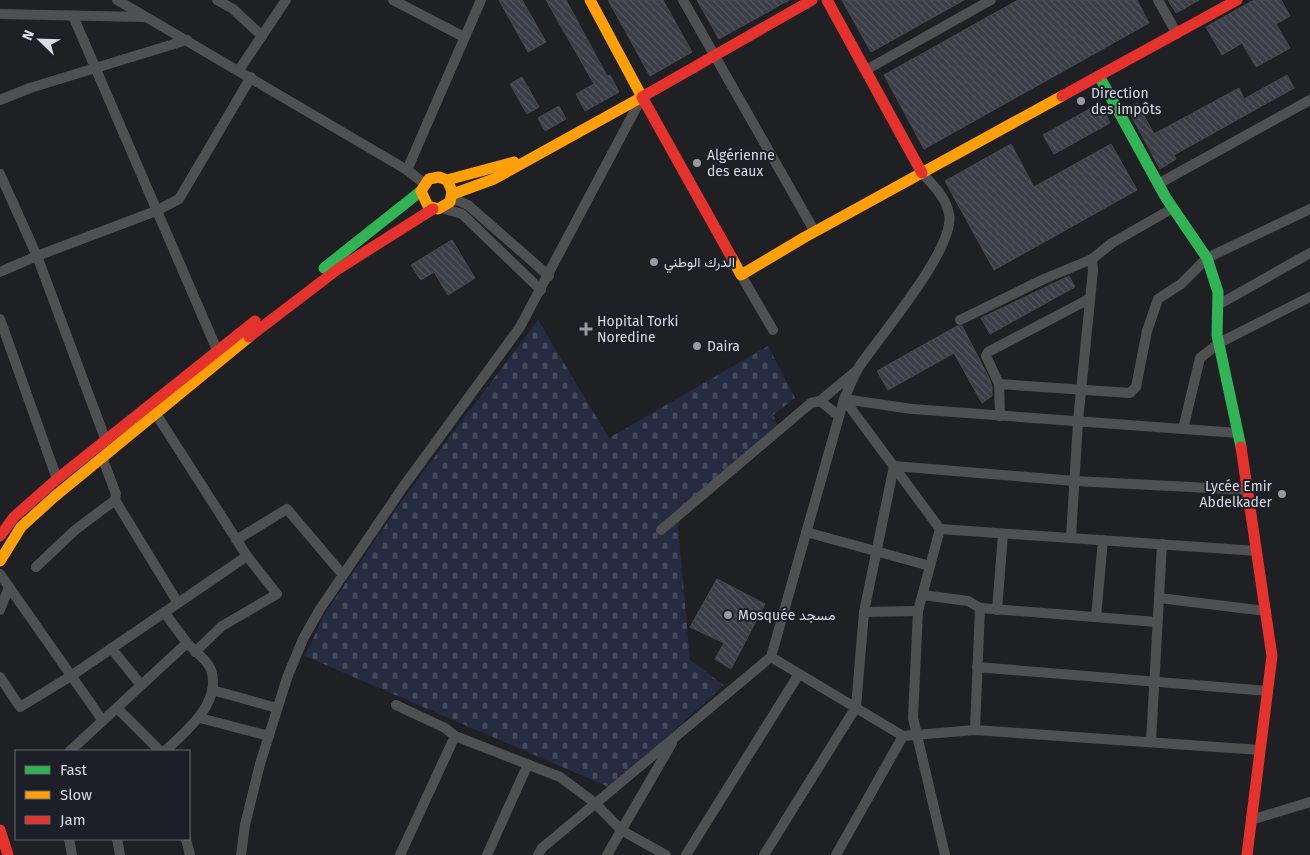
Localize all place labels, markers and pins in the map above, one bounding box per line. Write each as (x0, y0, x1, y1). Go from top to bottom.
place label: Direction des impôts (1091, 85, 1162, 118)
marker: Direction des impôts (1075, 95, 1087, 107)
place label: Algérienne des eaux (707, 147, 775, 180)
marker: Algérienne des eaux (691, 157, 703, 169)
place label: الدرك الوطني (664, 254, 735, 274)
marker: الدرك الوطني (648, 256, 660, 268)
place label: Hopital Torki Noredine (597, 313, 678, 346)
marker: Hopital Torki Noredine (579, 322, 593, 336)
place label: Daira (707, 338, 740, 355)
marker: Daira (691, 340, 703, 352)
place label: Lycée Emir Abdelkader (1200, 478, 1273, 511)
marker: Lycée Emir Abdelkader (1276, 488, 1288, 500)
place label: Mosquée مسجد (738, 607, 835, 624)
marker: Mosquée مسجد (722, 609, 734, 621)

